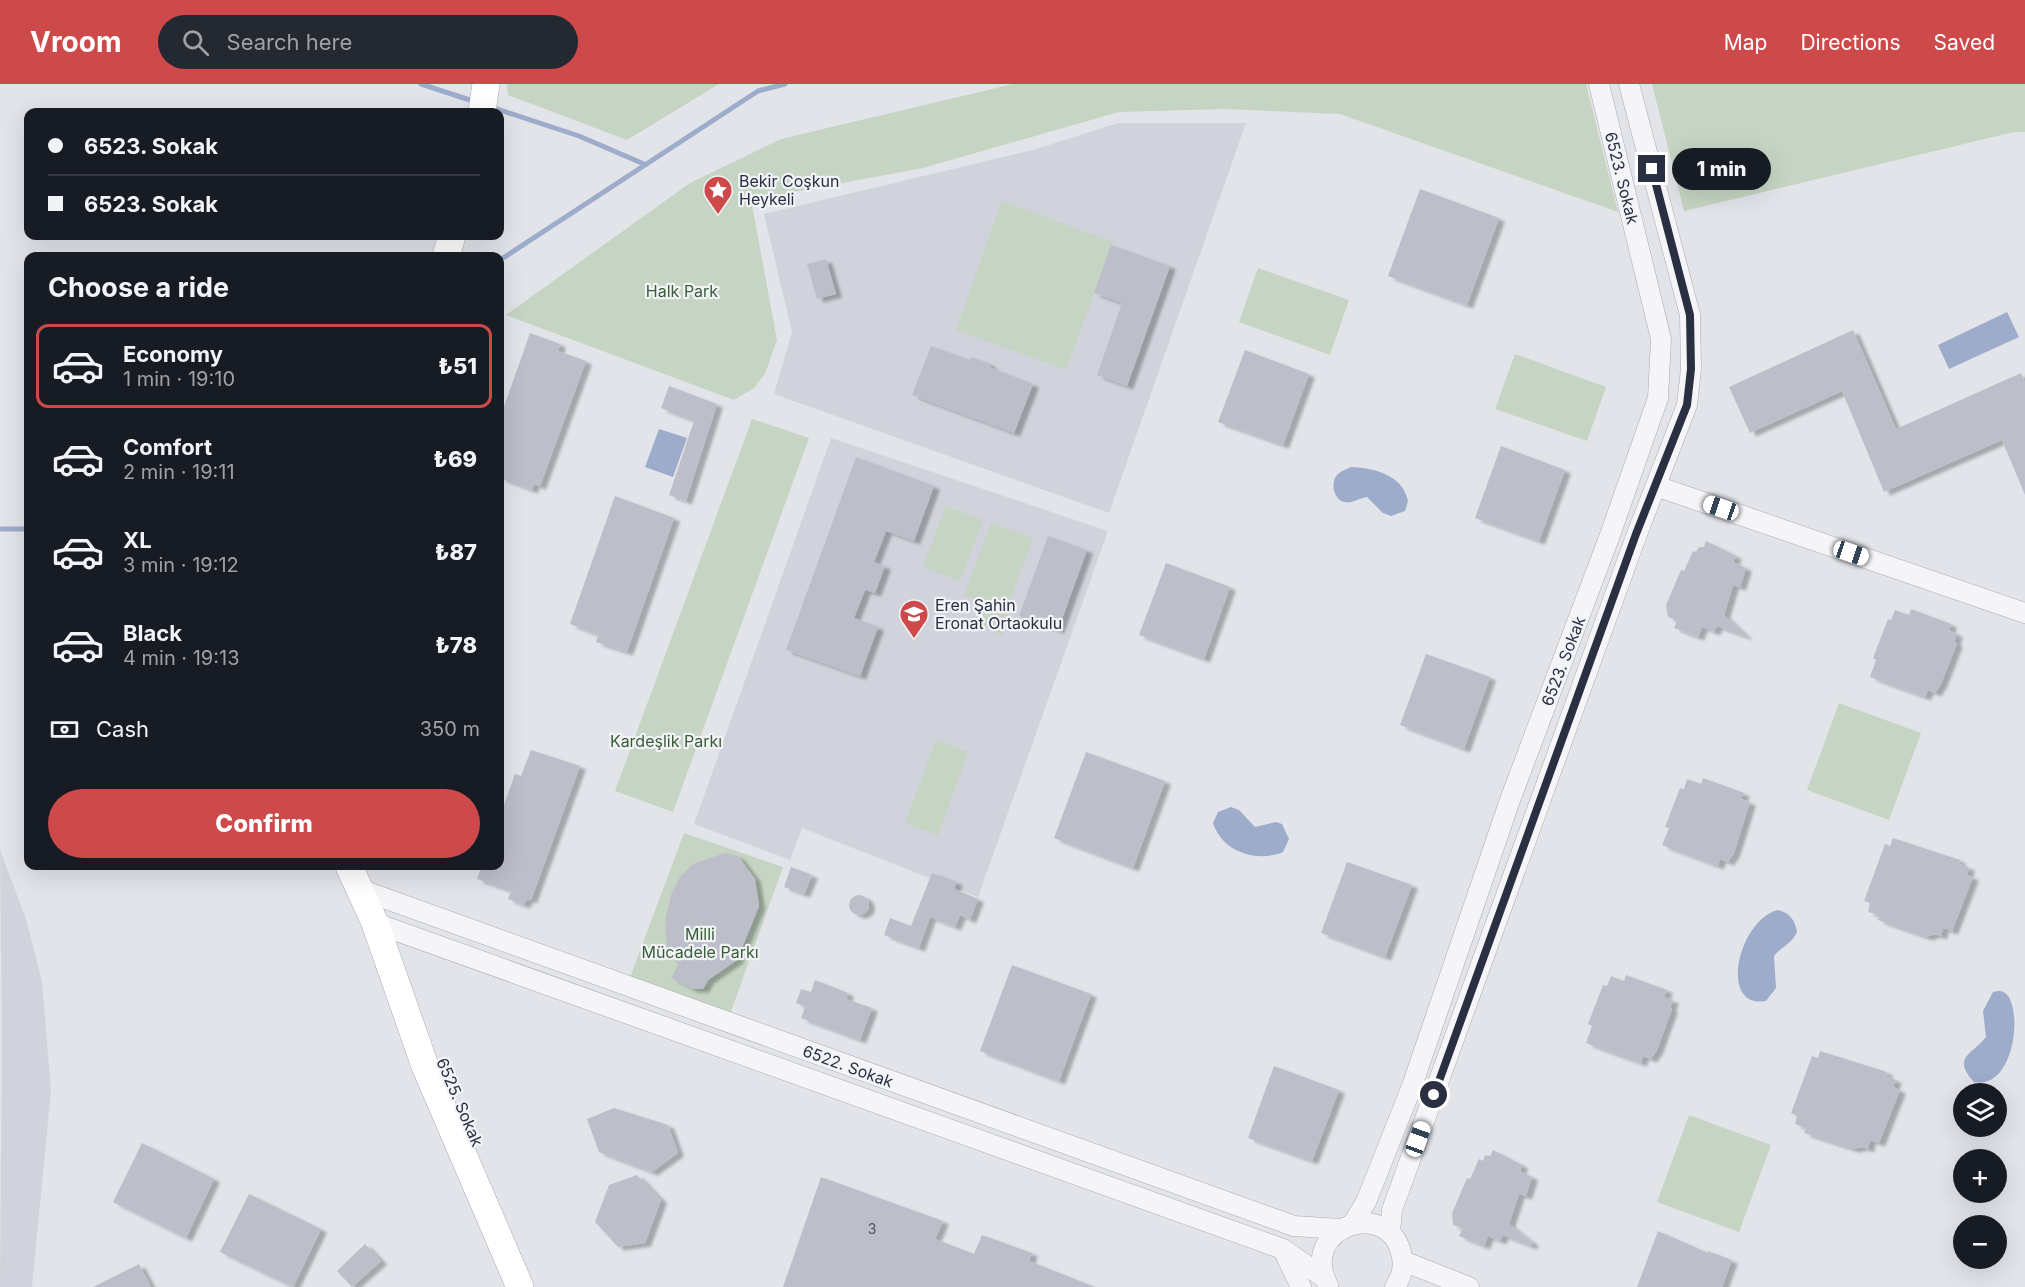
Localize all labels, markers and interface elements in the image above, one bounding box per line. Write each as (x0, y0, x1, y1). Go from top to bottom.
search box (158, 15, 578, 69)
text: Vroom (30, 25, 122, 59)
icon: search (179, 26, 212, 59)
text: Search here (227, 29, 352, 55)
text: Map (1724, 30, 1767, 55)
text: Directions (1800, 30, 1901, 55)
text: Saved (1934, 30, 1995, 55)
street label: 6523. Sokak (1601, 130, 1643, 226)
text: 6523. Sokak (84, 133, 218, 159)
callout: 1 min (1673, 148, 1772, 190)
route end (1638, 155, 1665, 182)
text: 1 min (1696, 157, 1747, 181)
place label: Bekir Coşkun Heykeli (739, 171, 839, 209)
place icon: Bekir Coşkun Heykeli (702, 174, 734, 216)
text: 6523. Sokak (84, 191, 218, 217)
text: Choose a ride (48, 271, 229, 304)
park label: Halk Park (646, 281, 718, 301)
icon: car (51, 339, 105, 393)
text: Economy (123, 341, 223, 367)
text: ₺51 (438, 353, 477, 379)
text: 1 min · 19:10 (123, 367, 235, 391)
icon: car (51, 432, 105, 486)
text: Comfort (123, 434, 212, 460)
text: ₺69 (433, 446, 477, 472)
text: 2 min · 19:11 (123, 460, 235, 484)
car (1701, 494, 1741, 522)
icon: car (51, 525, 105, 579)
text: XL (123, 527, 152, 553)
text: ₺87 (435, 539, 477, 565)
car (1831, 539, 1871, 567)
text: 3 min · 19:12 (123, 553, 239, 577)
place label: Eren Şahin Eronat Ortaokulu (935, 595, 1062, 633)
school or university icon: Eren Şahin Eronat Ortaokulu (898, 598, 930, 640)
street label: 6523. Sokak (1537, 613, 1589, 709)
icon: car (51, 618, 105, 672)
text: Black (123, 620, 182, 646)
text: ₺78 (435, 632, 477, 658)
text: 4 min · 19:13 (123, 646, 240, 670)
icon: cash (48, 713, 81, 746)
text: Cash (96, 716, 149, 742)
text: 350 m (420, 717, 480, 741)
park label: Kardeşlik Parkı (610, 731, 722, 751)
button: Confirm (48, 789, 480, 858)
park label: Milli Mücadele Parkı (641, 924, 759, 962)
street label: 6522. Sokak (800, 1040, 896, 1092)
street label: 6525. Sokak (432, 1055, 488, 1149)
route start (1420, 1081, 1447, 1108)
map controls (1953, 1083, 2007, 1269)
button: layers (1953, 1083, 2007, 1137)
car (1403, 1119, 1433, 1159)
button: + (1953, 1149, 2007, 1203)
button: − (1953, 1215, 2007, 1269)
house number: 3 (868, 1220, 876, 1237)

